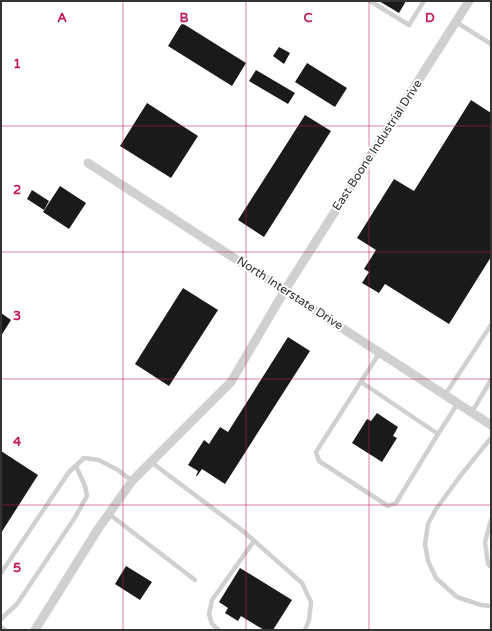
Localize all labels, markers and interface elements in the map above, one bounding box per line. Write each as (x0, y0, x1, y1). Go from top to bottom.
text: A (57, 10, 67, 26)
text: B (179, 10, 189, 26)
text: C (303, 10, 313, 26)
text: D (425, 10, 435, 26)
text: 1 (13, 56, 21, 72)
street label: East Boone Industrial Drive (329, 77, 425, 213)
text: 2 (13, 182, 21, 198)
street label: North Interstate Drive (234, 253, 346, 333)
text: 3 (13, 308, 21, 324)
text: 4 (13, 434, 22, 450)
text: 5 (13, 560, 21, 576)

